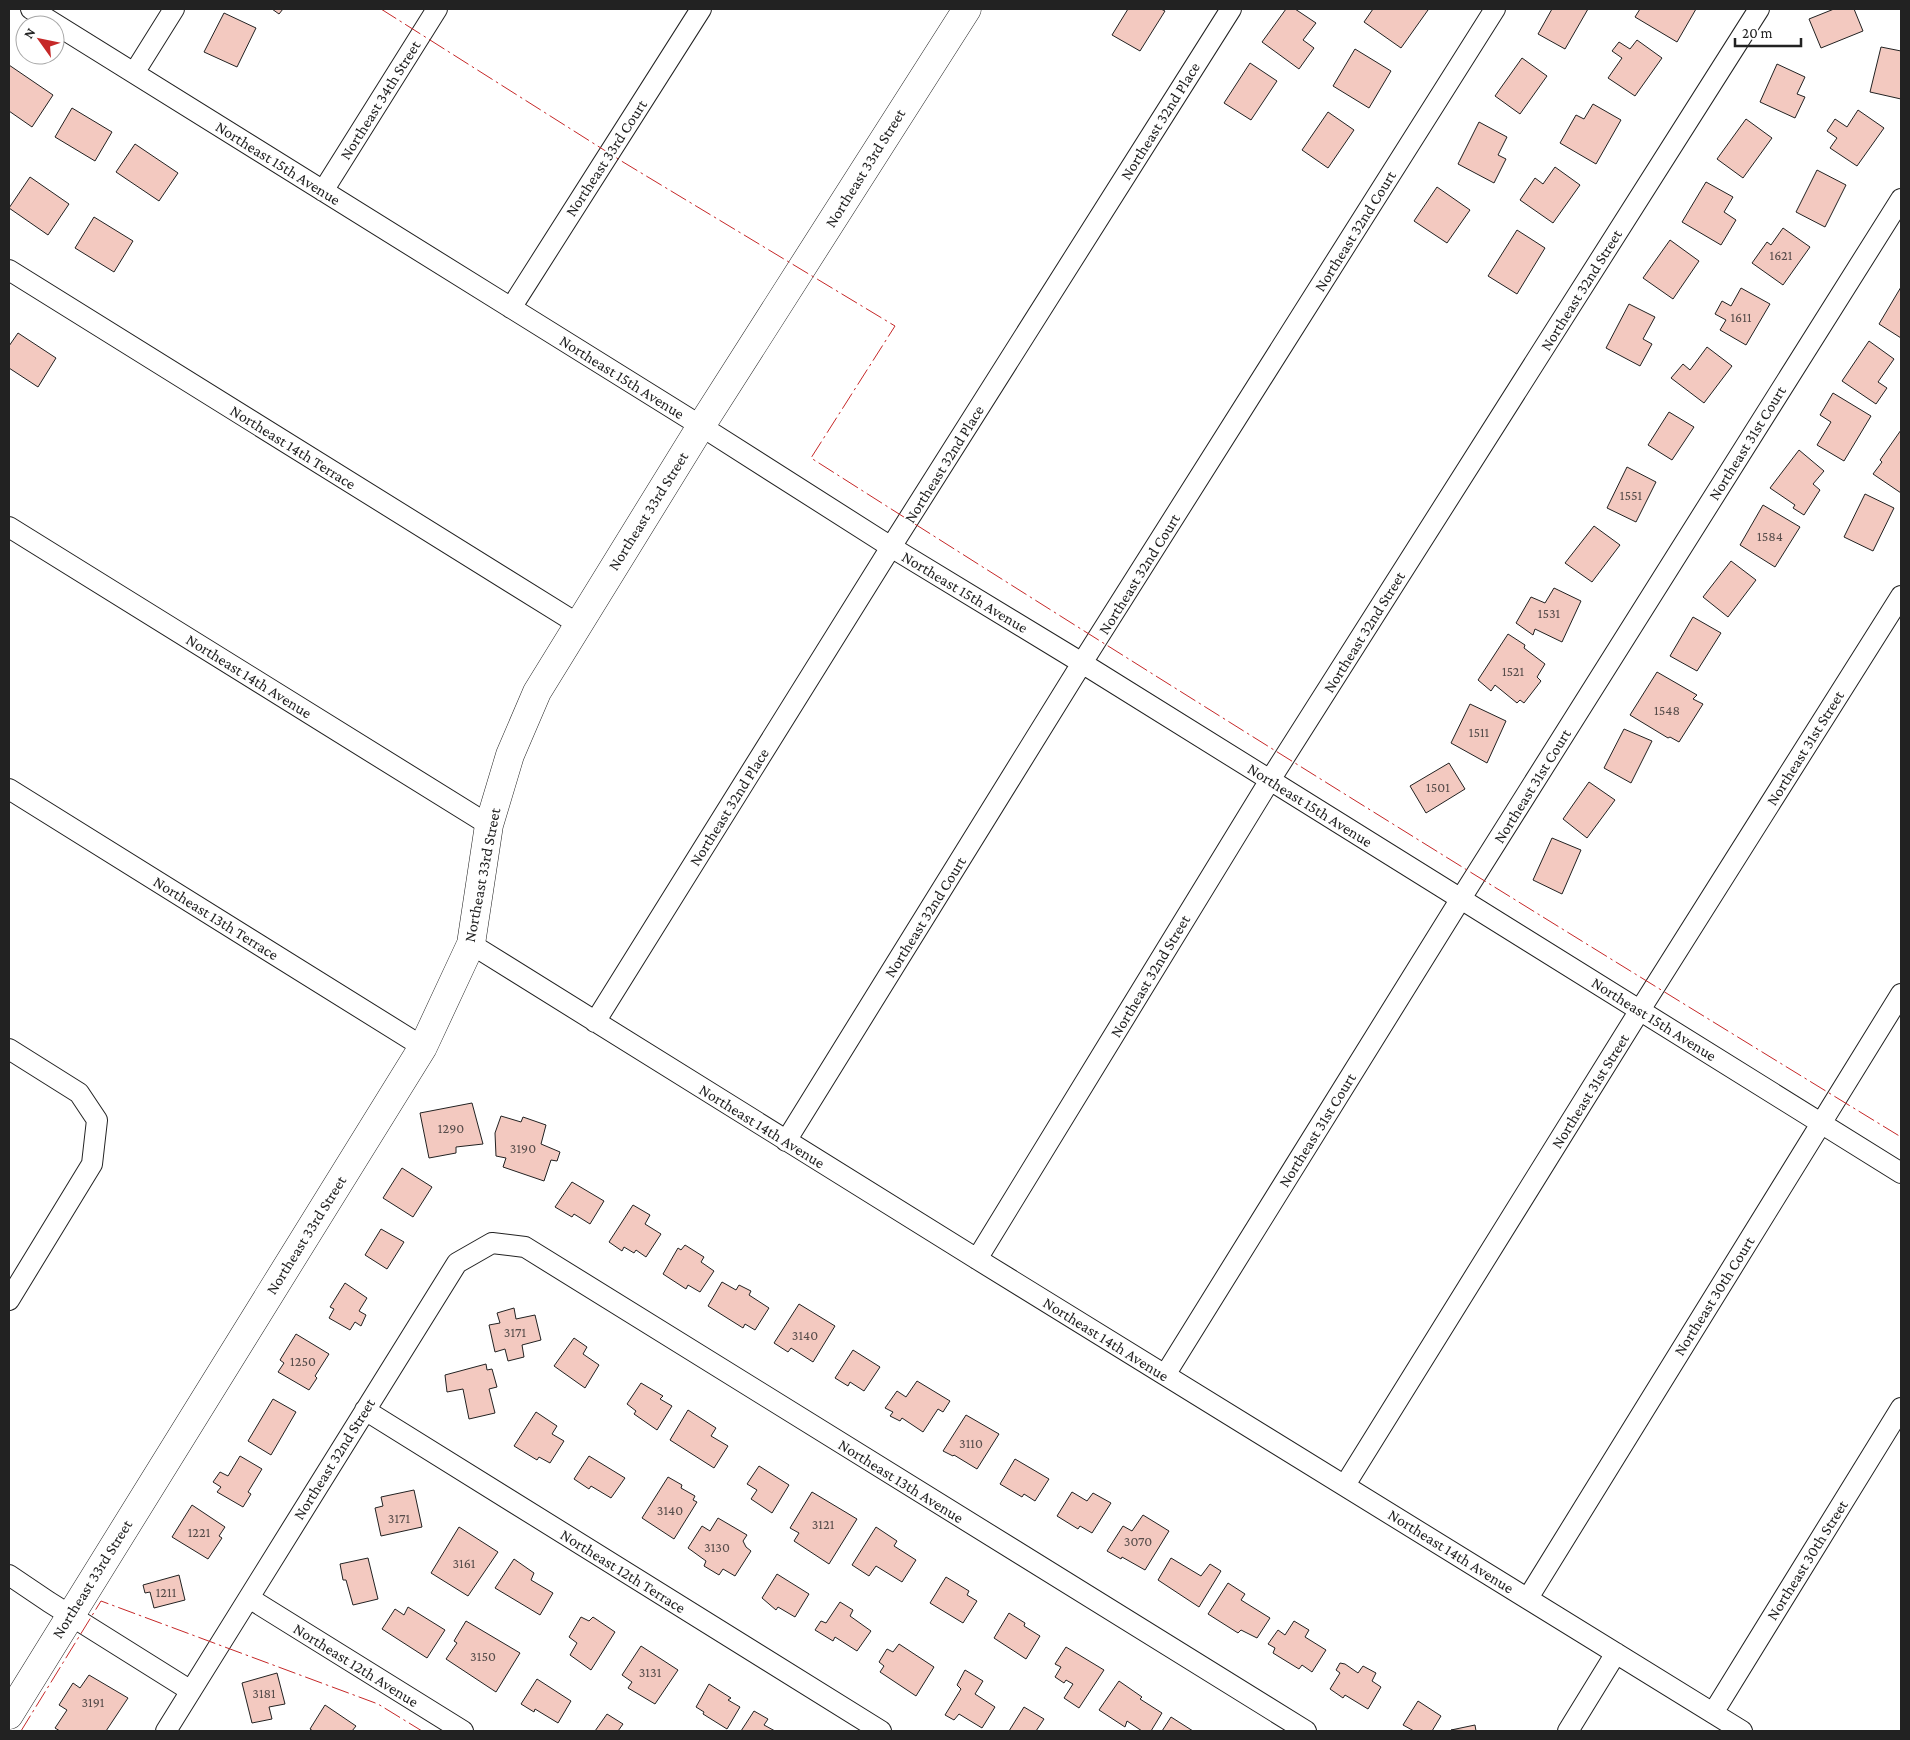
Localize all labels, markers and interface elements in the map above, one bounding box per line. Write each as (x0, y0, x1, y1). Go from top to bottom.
north arrow (15, 15, 65, 65)
scale bar (1735, 15, 1801, 47)
text: N (20, 24, 39, 41)
text: 20 m (1742, 25, 1773, 41)
street label: Northeast 34th Street (336, 37, 424, 163)
street label: Northeast 32nd Place (1117, 59, 1203, 183)
street label: Northeast 33rd Court (562, 96, 650, 219)
street label: Northeast 33rd Street (822, 105, 909, 230)
street label: Northeast 15th Avenue (213, 118, 343, 208)
street label: Northeast 32nd Court (1311, 167, 1399, 294)
street label: Northeast 32nd Street (1537, 226, 1626, 354)
house number: 1621 (1770, 247, 1793, 263)
house number: 1611 (1730, 309, 1752, 325)
street label: Northeast 15th Avenue (557, 332, 687, 422)
street label: Northeast 31st Court (1705, 382, 1789, 503)
street label: Northeast 14th Terrace (227, 402, 359, 492)
street label: Northeast 32nd Place (901, 402, 987, 526)
street label: Northeast 33rd Street (605, 448, 692, 573)
house number: 1551 (1620, 487, 1642, 503)
street label: Northeast 32nd Court (1095, 510, 1183, 637)
house number: 1584 (1757, 528, 1783, 544)
street label: Northeast 15th Avenue (899, 548, 1031, 636)
street label: Northeast 32nd Street (1320, 568, 1409, 696)
house number: 1531 (1538, 605, 1561, 621)
street label: Northeast 14th Avenue (183, 631, 315, 721)
house number: 1521 (1502, 663, 1524, 679)
street label: Northeast 31st Street (1763, 687, 1848, 808)
house number: 1548 (1654, 702, 1680, 718)
house number: 1511 (1469, 724, 1490, 740)
street label: Northeast 31st Court (1490, 725, 1574, 846)
street label: Northeast 32nd Place (686, 745, 772, 869)
street label: Northeast 15th Avenue (1245, 760, 1375, 850)
house number: 1501 (1426, 779, 1450, 795)
street label: Northeast 33rd Street (461, 806, 503, 944)
street label: Northeast 32nd Court (881, 853, 969, 980)
street label: Northeast 13th Terrace (150, 873, 282, 963)
street label: Northeast 32nd Street (1107, 911, 1194, 1040)
street label: Northeast 15th Avenue (1589, 974, 1719, 1064)
street label: Northeast 31st Street (1548, 1030, 1633, 1151)
street label: Northeast 31st Court (1275, 1069, 1359, 1190)
street label: Northeast 14th Avenue (696, 1081, 828, 1171)
house number: 1290 (438, 1120, 464, 1136)
house number: 3190 (510, 1140, 536, 1156)
street label: Northeast 33rd Street (263, 1172, 350, 1297)
street label: Northeast 30th Court (1670, 1233, 1758, 1359)
street label: Northeast 14th Avenue (1040, 1294, 1172, 1384)
house number: 3171 (504, 1324, 527, 1340)
house number: 3140 (792, 1327, 818, 1343)
house number: 1250 (290, 1353, 316, 1369)
street label: Northeast 32nd Street (290, 1395, 379, 1523)
house number: 3110 (959, 1435, 983, 1451)
street label: Northeast 13th Avenue (835, 1436, 967, 1526)
street label: Northeast 30th Street (1763, 1496, 1851, 1623)
house number: 3140 (657, 1502, 683, 1518)
street label: Northeast 14th Avenue (1385, 1506, 1517, 1596)
house number: 3171 (388, 1510, 411, 1526)
street label: Northeast 33rd Street (49, 1516, 136, 1641)
house number: 3121 (812, 1516, 835, 1532)
house number: 1221 (188, 1524, 211, 1540)
street label: Northeast 12th Terrace (557, 1526, 689, 1616)
house number: 3070 (1124, 1533, 1152, 1549)
house number: 3130 (704, 1539, 730, 1555)
house number: 3161 (452, 1555, 476, 1571)
house number: 1211 (156, 1584, 177, 1600)
street label: Northeast 12th Avenue (290, 1620, 422, 1710)
house number: 3150 (470, 1648, 496, 1664)
house number: 3131 (639, 1664, 662, 1680)
house number: 3181 (252, 1685, 276, 1701)
house number: 3191 (81, 1694, 105, 1710)

